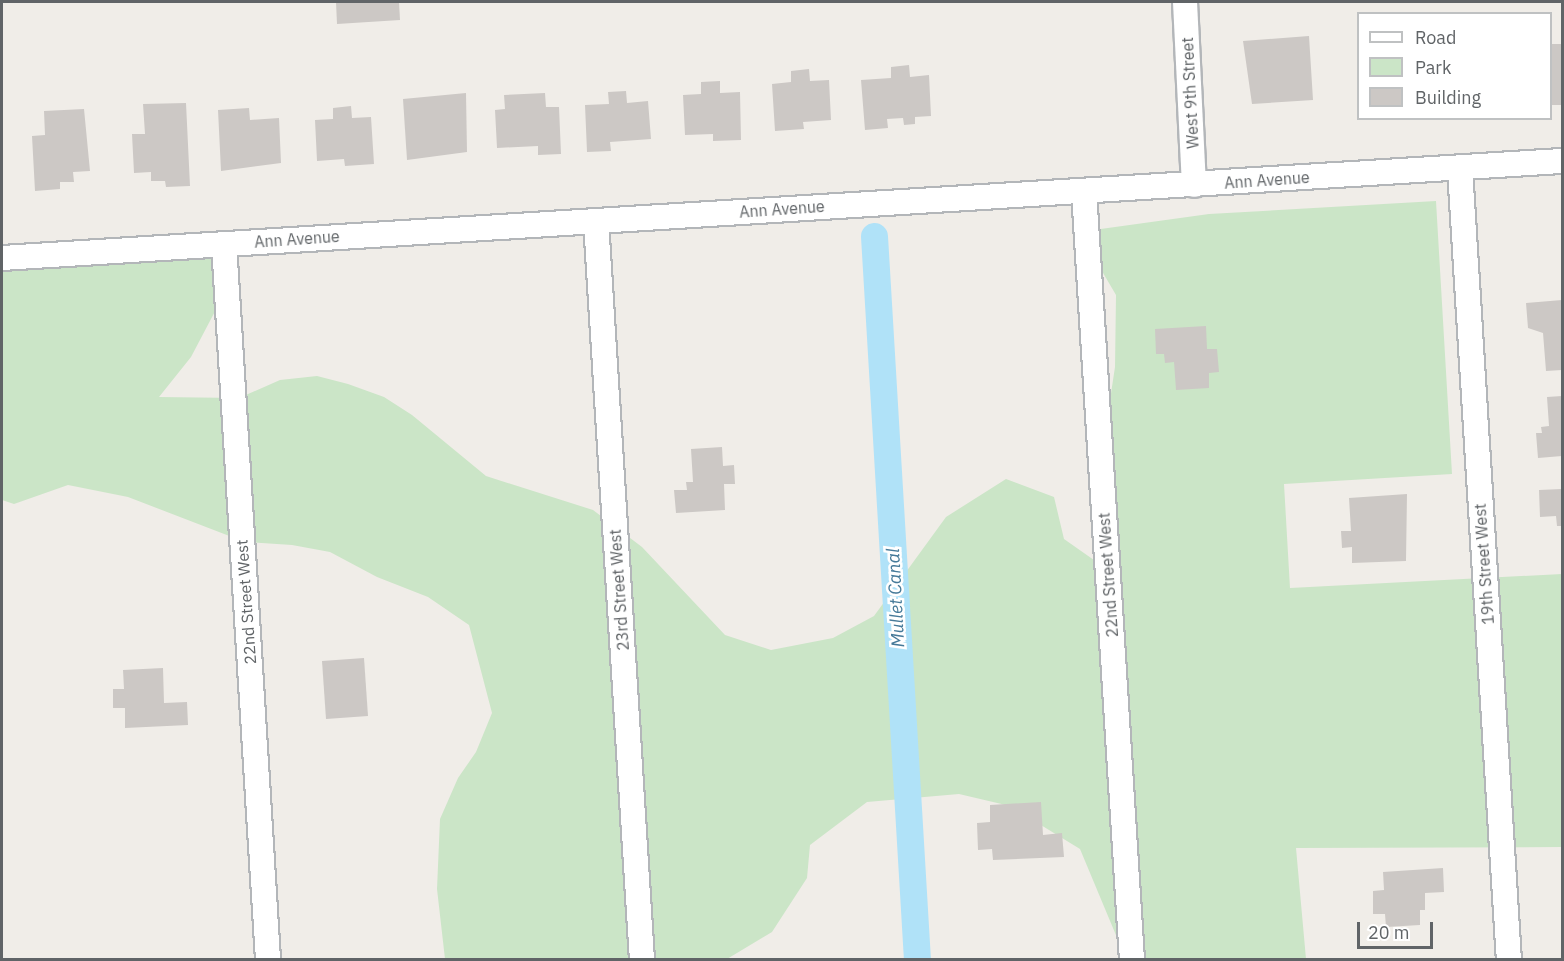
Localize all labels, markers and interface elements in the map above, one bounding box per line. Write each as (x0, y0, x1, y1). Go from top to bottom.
legend (1357, 12, 1552, 120)
text: Road (1415, 26, 1456, 49)
street label: West 9th Street (1177, 37, 1203, 149)
text: Park (1415, 56, 1451, 79)
text: Building (1415, 86, 1481, 109)
street label: Ann Avenue (1224, 167, 1310, 193)
street label: Ann Avenue (739, 196, 825, 222)
street label: Ann Avenue (254, 226, 340, 252)
street label: 19th Street West (1470, 503, 1498, 625)
street label: 22nd Street West (1094, 512, 1122, 638)
street label: 23rd Street West (605, 529, 633, 651)
street label: 22nd Street West (232, 539, 260, 665)
water label: Mullet Canal (883, 548, 909, 648)
scale bar (1360, 910, 1436, 948)
text: 20 m (1368, 921, 1410, 944)

